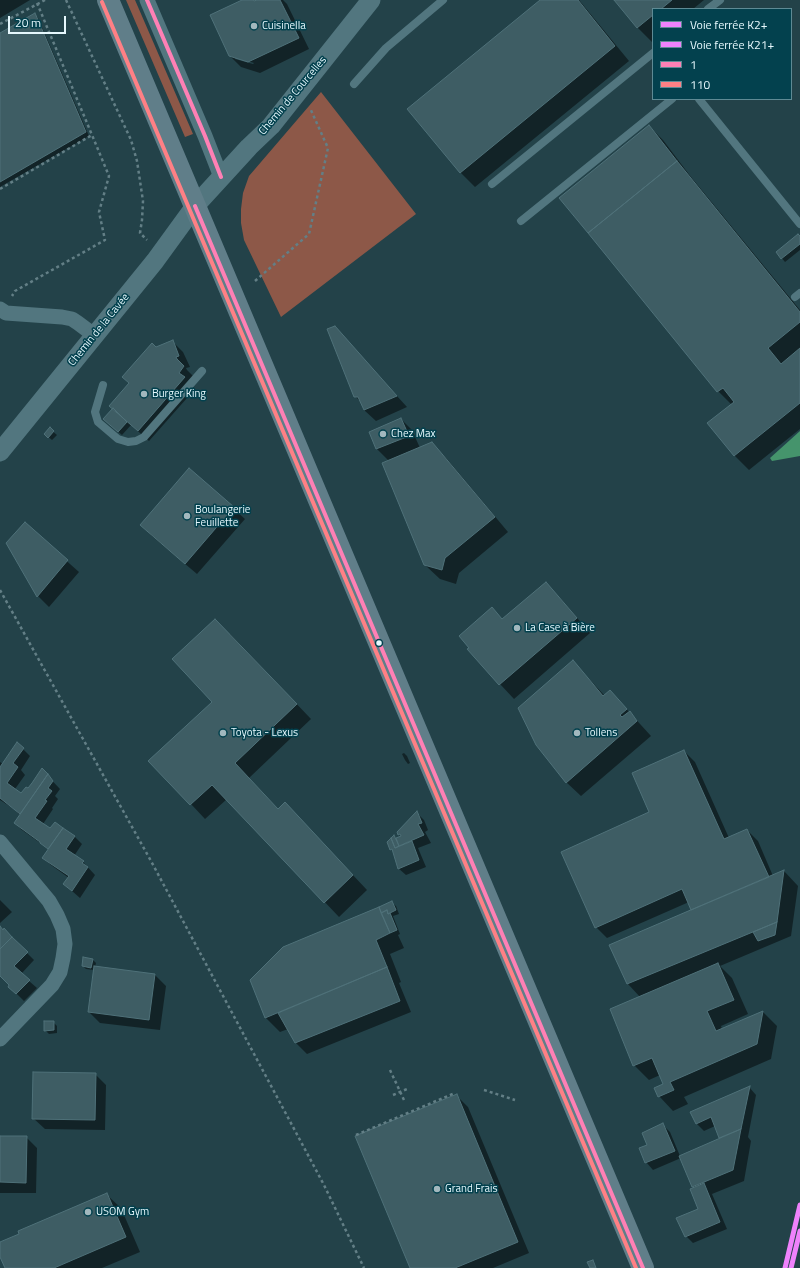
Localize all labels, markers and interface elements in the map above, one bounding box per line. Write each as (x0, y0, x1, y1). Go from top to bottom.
scale bar (10, 8, 68, 34)
legend (652, 8, 792, 100)
text: 20 m (15, 13, 41, 32)
text: Voie ferrée K2+ (690, 15, 767, 34)
place label: Cuisinella (262, 19, 306, 33)
marker: Cuisinella (249, 21, 259, 31)
text: Voie ferrée K21+ (690, 35, 774, 54)
street label: Chemin de Courcelles (256, 54, 330, 138)
text: 1 (690, 55, 697, 74)
text: 110 (690, 75, 710, 94)
street label: Chemin de la Cavée (66, 291, 132, 369)
place label: Burger King (152, 387, 206, 401)
marker: Burger King (139, 389, 149, 399)
place label: Chez Max (391, 427, 436, 441)
marker: Chez Max (378, 429, 388, 439)
place label: Boulangerie Feuillette (195, 503, 250, 529)
marker: Boulangerie Feuillette (182, 511, 192, 521)
place label: La Case à Bière (525, 621, 595, 635)
marker: La Case à Bière (512, 623, 522, 633)
unlabelled marker (374, 638, 384, 648)
place label: Toyota - Lexus (231, 726, 298, 740)
place label: Tollens (585, 726, 617, 740)
marker: Toyota - Lexus (218, 728, 228, 738)
marker: Tollens (572, 728, 582, 738)
place label: Grand Frais (445, 1182, 498, 1196)
marker: Grand Frais (432, 1184, 442, 1194)
place label: USOM Gym (96, 1205, 149, 1219)
marker: USOM Gym (83, 1207, 93, 1217)

